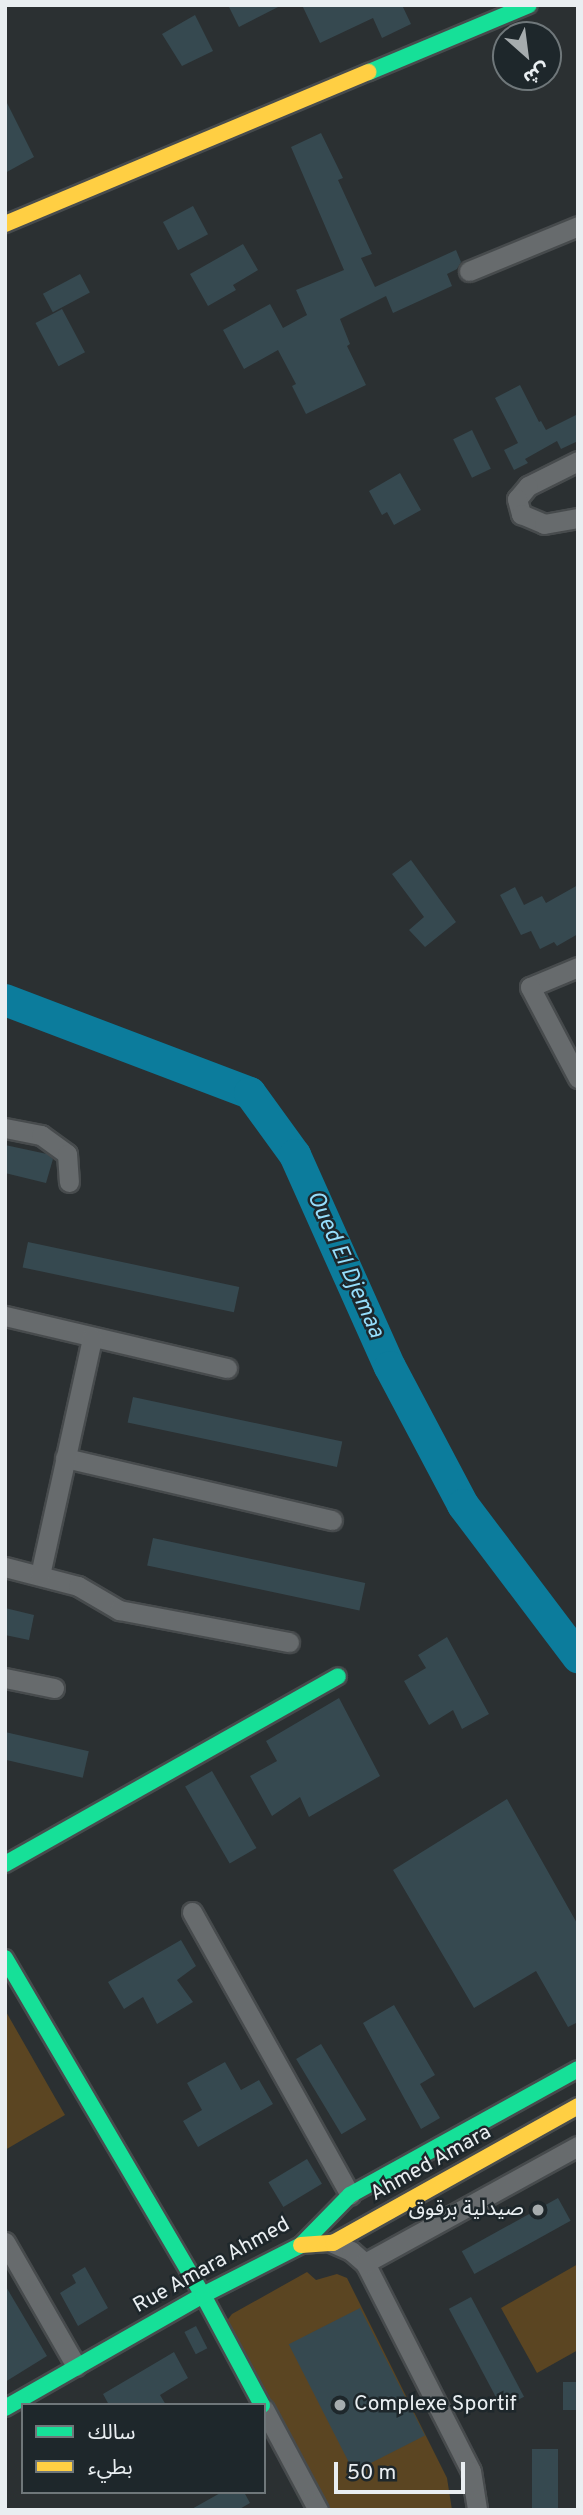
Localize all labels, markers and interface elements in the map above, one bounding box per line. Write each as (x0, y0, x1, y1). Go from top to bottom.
north arrow (492, 21, 562, 91)
text: ش (519, 56, 553, 89)
water label: Oued El Djemaa (299, 1187, 389, 1343)
street label: Ahmed Amara (366, 2120, 496, 2208)
place label: صيدلية برقوق (409, 2197, 524, 2223)
marker: صيدلية برقوق (530, 2202, 546, 2218)
street label: Rue Amara Ahmed (129, 2212, 295, 2320)
place label: Complexe Sportif (354, 2392, 517, 2418)
marker: Complexe Sportif (332, 2397, 348, 2413)
legend (21, 2403, 266, 2494)
text: سالك (88, 2420, 135, 2447)
scale bar (338, 2448, 469, 2492)
text: بطيء (88, 2455, 133, 2482)
text: 50 m (347, 2460, 396, 2487)

